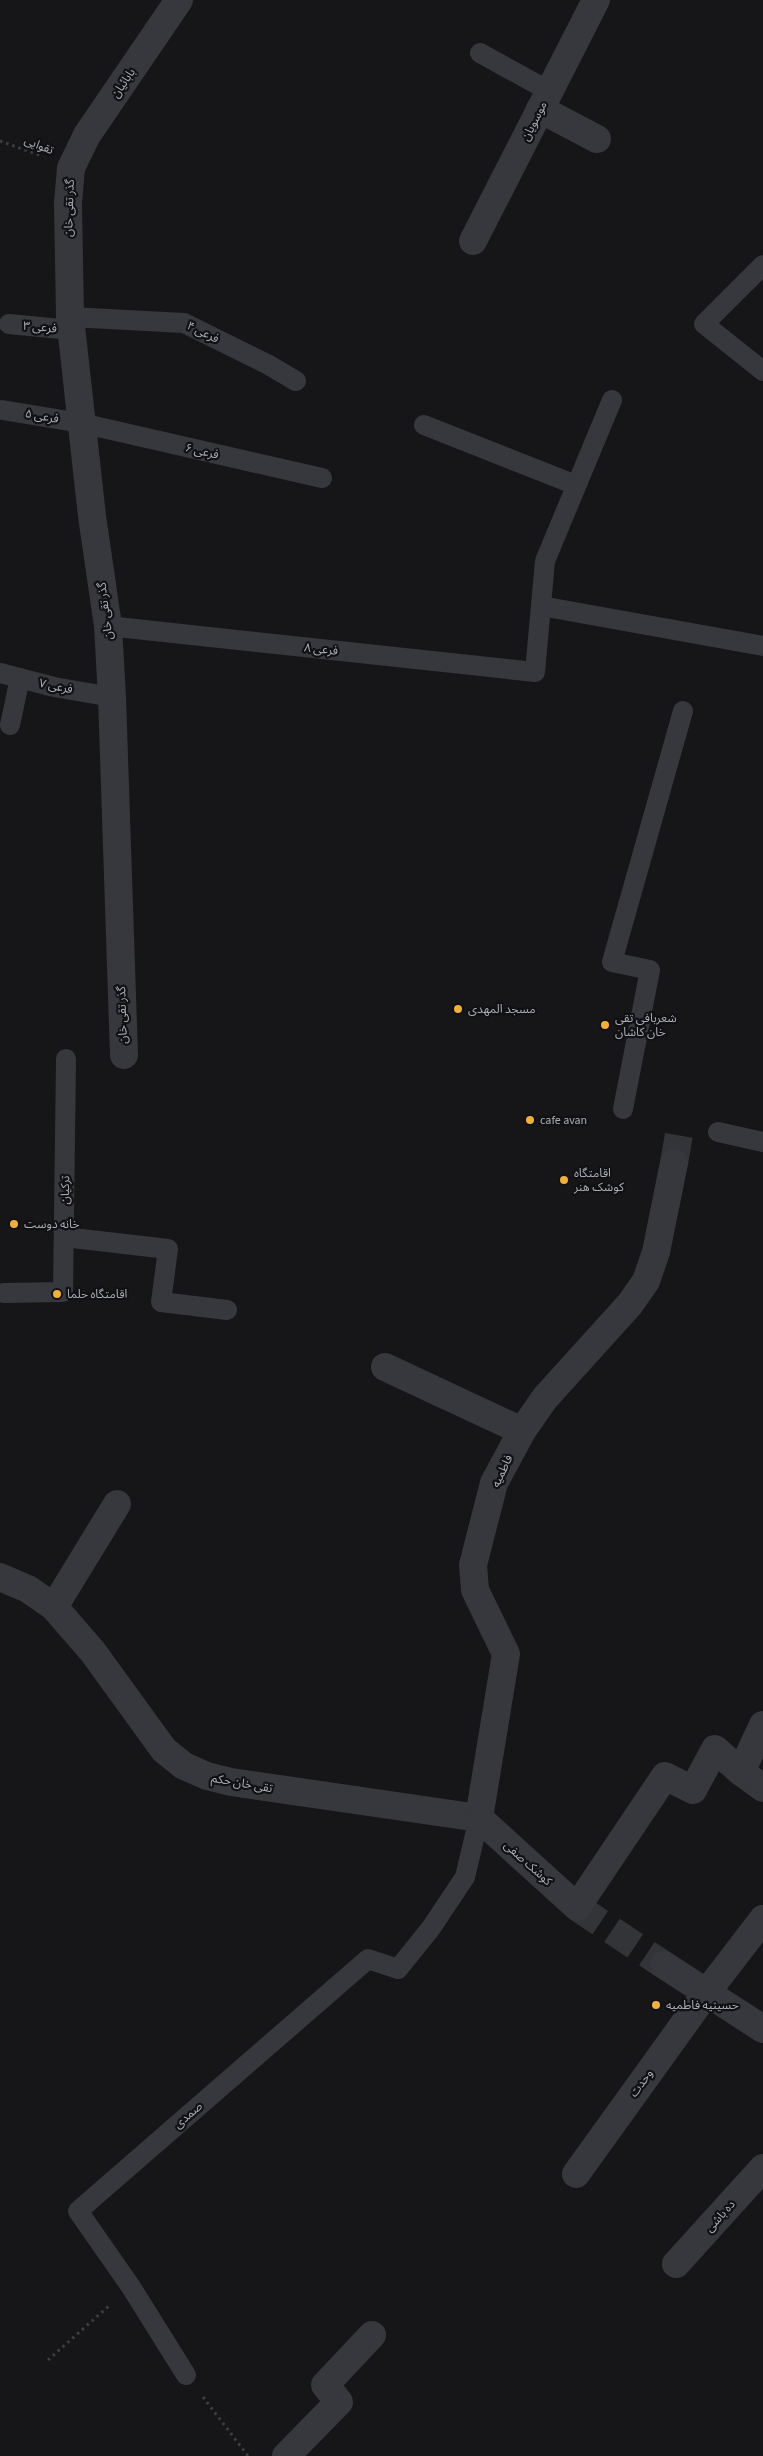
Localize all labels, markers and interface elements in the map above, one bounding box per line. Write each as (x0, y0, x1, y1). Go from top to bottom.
street label: بابائیان (107, 65, 140, 102)
street label: موسویان (517, 99, 552, 144)
street label: تقوایی (22, 132, 57, 159)
street label: گذر تقی خان (60, 178, 79, 237)
street label: فرعی ۴ (184, 317, 222, 348)
street label: فرعی ۳ (22, 318, 58, 337)
street label: فرعی ۵ (24, 405, 60, 428)
street label: فرعی ۶ (183, 439, 220, 464)
street label: گذر تقی خان (93, 580, 117, 641)
street label: فرعی ۸ (303, 639, 339, 660)
street label: فرعی ۷ (38, 675, 74, 698)
street label: گذر تقی خان (113, 985, 132, 1044)
place label: مسجد المهدی (468, 1001, 535, 1018)
marker: مسجد المهدی (452, 1003, 464, 1015)
place label: شعربافی تقی خان کاشان (615, 1010, 677, 1041)
marker: شعربافی تقی خان کاشان (599, 1019, 611, 1031)
place label: cafe avan (540, 1112, 587, 1129)
marker: cafe avan (524, 1114, 536, 1126)
place label: اقامتگاه کوشک هنر (573, 1165, 625, 1196)
marker: اقامتگاه کوشک هنر (558, 1174, 570, 1186)
street label: ترکیان (57, 1175, 74, 1205)
place label: خانه دوست (24, 1216, 80, 1233)
marker: خانه دوست (8, 1218, 20, 1230)
place label: اقامتگاه حلما (67, 1286, 128, 1303)
marker: اقامتگاه حلما (51, 1288, 63, 1300)
street label: فاطمیه (488, 1452, 517, 1490)
street label: تقی خان حکم (210, 1770, 274, 1797)
street label: کوشک صفی (500, 1837, 556, 1890)
place label: حسینیه فاطمیه (666, 1997, 739, 2014)
marker: حسینیه فاطمیه (650, 1999, 662, 2011)
street label: وحدت (625, 2066, 657, 2101)
street label: صمدی (170, 2098, 207, 2133)
street label: ده باشی (701, 2196, 740, 2236)

